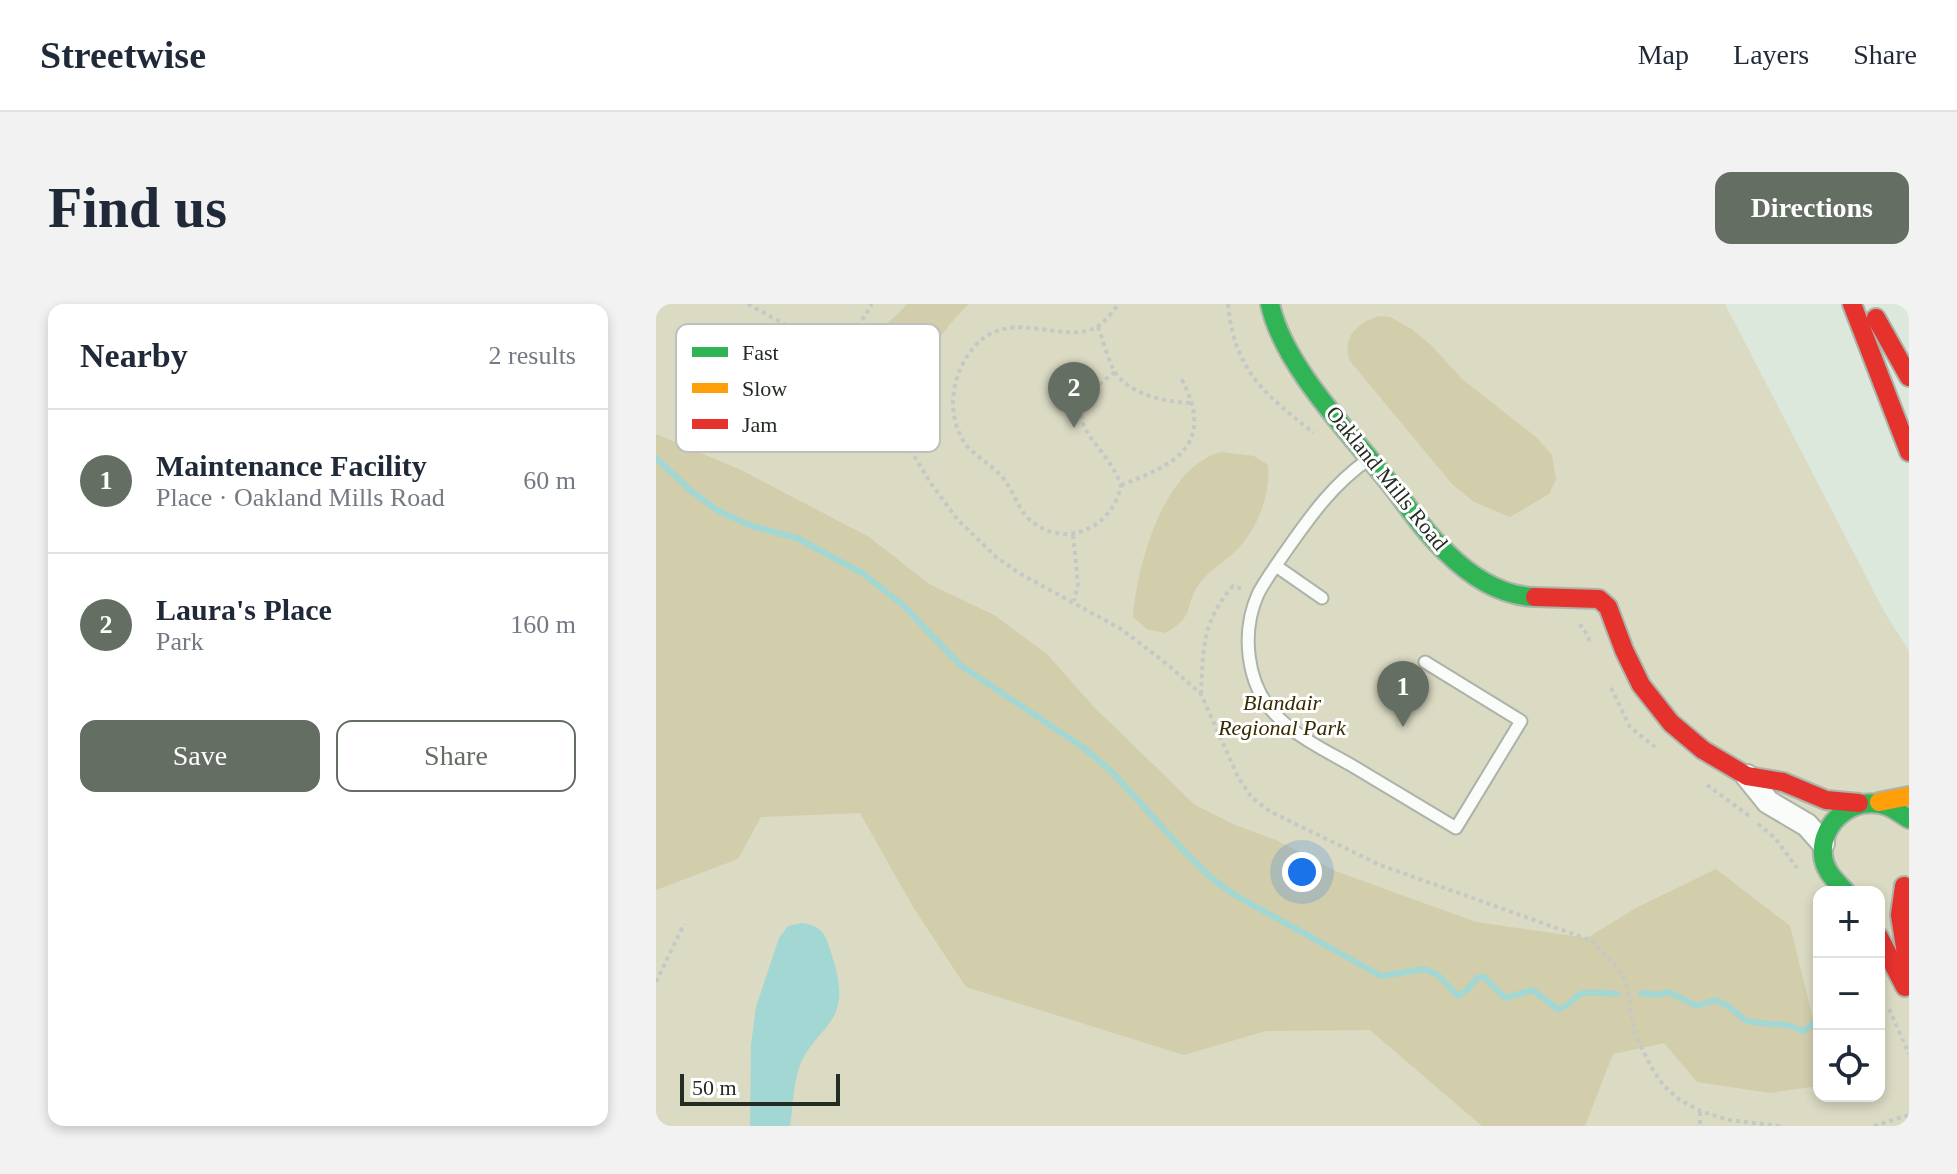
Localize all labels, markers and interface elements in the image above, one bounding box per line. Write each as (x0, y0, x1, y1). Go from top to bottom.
text: Streetwise (40, 34, 206, 76)
text: Map (1638, 39, 1689, 70)
text: Layers (1733, 39, 1809, 70)
text: Share (1853, 39, 1917, 70)
button: Directions (1715, 172, 1909, 244)
text: Find us (48, 177, 227, 239)
legend (676, 324, 940, 452)
text: Nearby (80, 337, 188, 374)
text: Fast (742, 340, 779, 365)
text: 2 results (489, 341, 576, 370)
pin: 2 (1048, 362, 1100, 428)
text: Slow (742, 376, 787, 401)
street label: Oakland Mills Road (1321, 401, 1453, 555)
text: Jam (742, 412, 777, 437)
text: Maintenance Facility (156, 449, 427, 482)
text: 1 (100, 466, 113, 495)
text: 60 m (523, 466, 576, 495)
text: Place · Oakland Mills Road (156, 483, 445, 512)
text: Laura's Place (156, 593, 332, 626)
text: 2 (100, 610, 113, 639)
text: 160 m (510, 610, 576, 639)
text: Park (156, 627, 204, 656)
pin: 1 (1377, 661, 1429, 727)
park label: Blandair Regional Park (1217, 690, 1347, 740)
button: Save (80, 720, 320, 792)
button: Share (336, 720, 576, 792)
your location (1282, 852, 1322, 892)
map controls (1813, 886, 1885, 1102)
button: + (1813, 886, 1885, 958)
button: − (1813, 958, 1885, 1030)
button: locate (1813, 1030, 1885, 1102)
scale bar (680, 1070, 840, 1106)
text: 50 m (692, 1075, 737, 1100)

